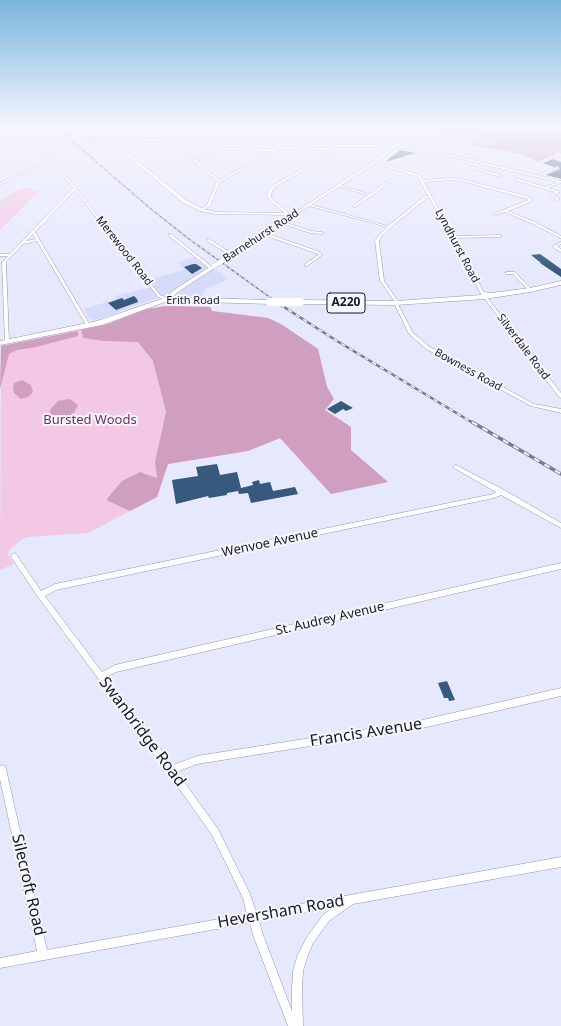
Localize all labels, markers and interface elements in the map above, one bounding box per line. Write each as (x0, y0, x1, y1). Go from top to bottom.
street label: Barnehurst Road (221, 207, 301, 265)
street label: Lyndhurst Road (432, 207, 482, 285)
street label: Merewood Road (93, 214, 155, 288)
road number: A220 (327, 293, 365, 313)
street label: Erith Road (166, 294, 220, 308)
street label: Silverdale Road (494, 311, 552, 383)
street label: Bowness Road (432, 346, 504, 394)
park label: Bursted Woods (43, 412, 137, 428)
street label: Wenvoe Avenue (220, 525, 320, 561)
street label: St. Audrey Avenue (274, 599, 386, 639)
street label: Swanbridge Road (95, 673, 189, 791)
street label: Francis Avenue (309, 715, 423, 751)
street label: Silecroft Road (7, 832, 49, 938)
street label: Heversham Road (216, 891, 346, 933)

